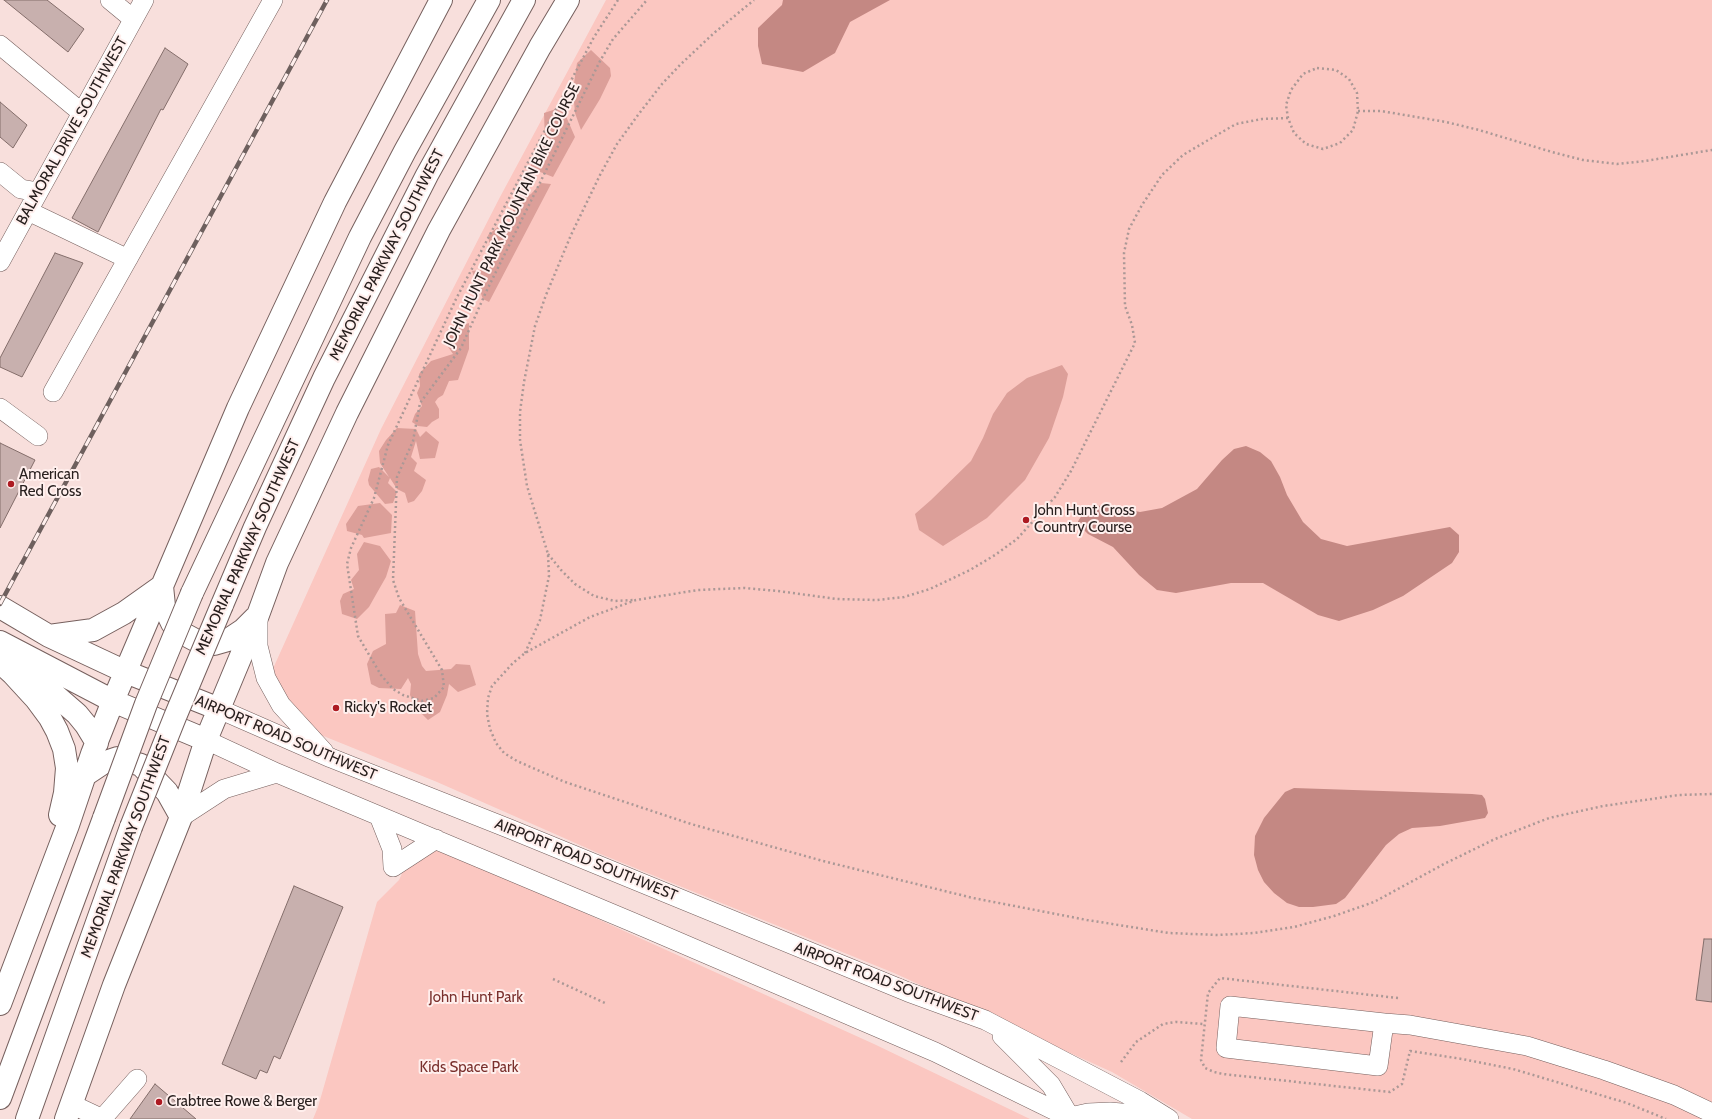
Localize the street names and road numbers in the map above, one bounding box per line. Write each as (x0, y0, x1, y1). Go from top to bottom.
street label: BALMORAL DRIVE SOUTHWEST (13, 34, 131, 228)
street label: JOHN HUNT PARK MOUNTAIN BIKE COURSE (440, 80, 584, 350)
street label: MEMORIAL PARKWAY SOUTHWEST (326, 146, 448, 364)
street label: MEMORIAL PARKWAY SOUTHWEST (192, 436, 304, 658)
street label: AIRPORT ROAD SOUTHWEST (193, 692, 379, 784)
street label: MEMORIAL PARKWAY SOUTHWEST (77, 734, 175, 960)
street label: AIRPORT ROAD SOUTHWEST (492, 815, 680, 905)
street label: AIRPORT ROAD SOUTHWEST (792, 939, 980, 1025)

